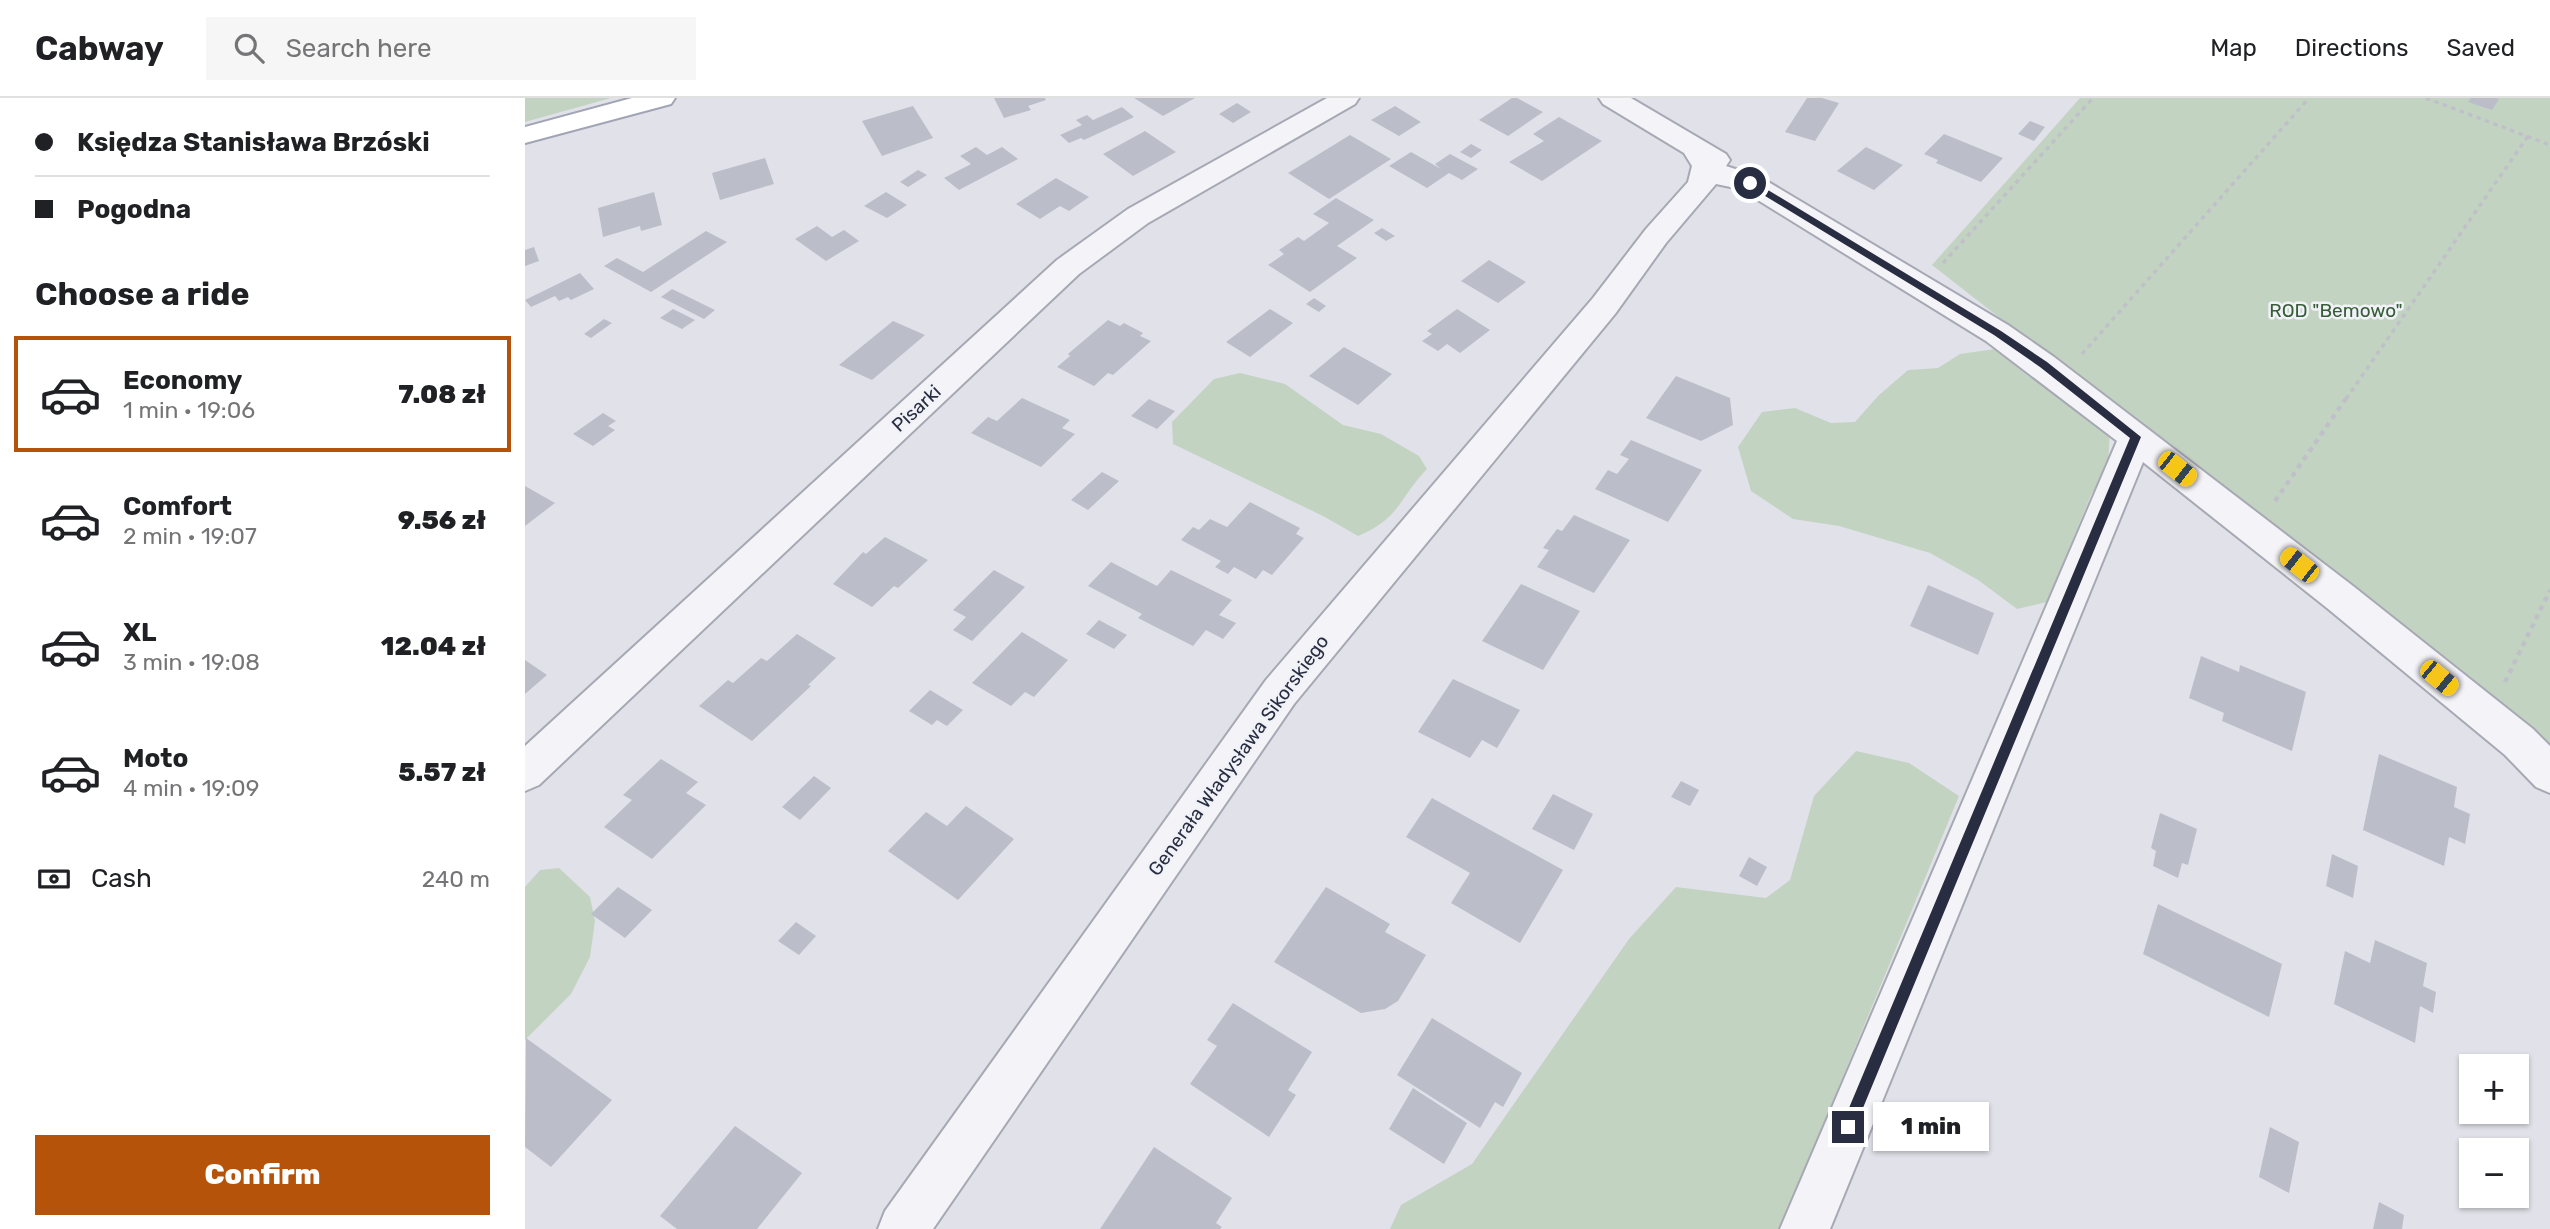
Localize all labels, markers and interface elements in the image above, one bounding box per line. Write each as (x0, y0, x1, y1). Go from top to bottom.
search box (206, 17, 696, 80)
text: Cabway (35, 29, 164, 68)
icon: search (230, 29, 268, 67)
text: Search here (286, 33, 432, 64)
text: Map (2210, 34, 2257, 62)
text: Directions (2295, 34, 2408, 62)
text: Saved (2446, 34, 2515, 62)
text: Księdza Stanisława Brzóski (77, 127, 430, 158)
route start (1734, 167, 1766, 199)
text: Pogodna (77, 194, 191, 225)
text: Choose a ride (35, 275, 249, 313)
park label: ROD "Bemowo" (2269, 299, 2403, 322)
icon: car (39, 363, 102, 426)
text: Economy (123, 365, 242, 396)
text: 7.08 zł (398, 379, 486, 410)
street label: Pisarki (887, 380, 946, 437)
text: 1 min · 19:06 (123, 396, 255, 424)
car (2154, 448, 2201, 490)
icon: car (39, 489, 102, 552)
text: Comfort (123, 491, 232, 522)
text: 9.56 zł (398, 505, 486, 536)
text: 2 min · 19:07 (123, 522, 257, 550)
car (2276, 544, 2323, 586)
icon: car (39, 615, 102, 678)
text: XL (123, 617, 156, 648)
street label: Generała Władysława Sikorskiego (1143, 630, 1334, 880)
text: 12.04 zł (381, 631, 486, 662)
text: 3 min · 19:08 (123, 648, 260, 676)
car (2417, 657, 2462, 699)
icon: car (39, 741, 102, 804)
text: Moto (123, 743, 188, 774)
text: 5.57 zł (398, 757, 486, 788)
text: 4 min · 19:09 (123, 774, 259, 802)
icon: cash (35, 860, 73, 898)
text: Cash (91, 863, 152, 894)
text: 240 m (422, 865, 490, 893)
map controls (2459, 1054, 2529, 1208)
button: + (2459, 1054, 2529, 1124)
callout: 1 min (1873, 1102, 1988, 1152)
route end (1832, 1111, 1864, 1143)
text: 1 min (1901, 1112, 1961, 1140)
button: Confirm (35, 1135, 490, 1215)
button: − (2459, 1138, 2529, 1208)

